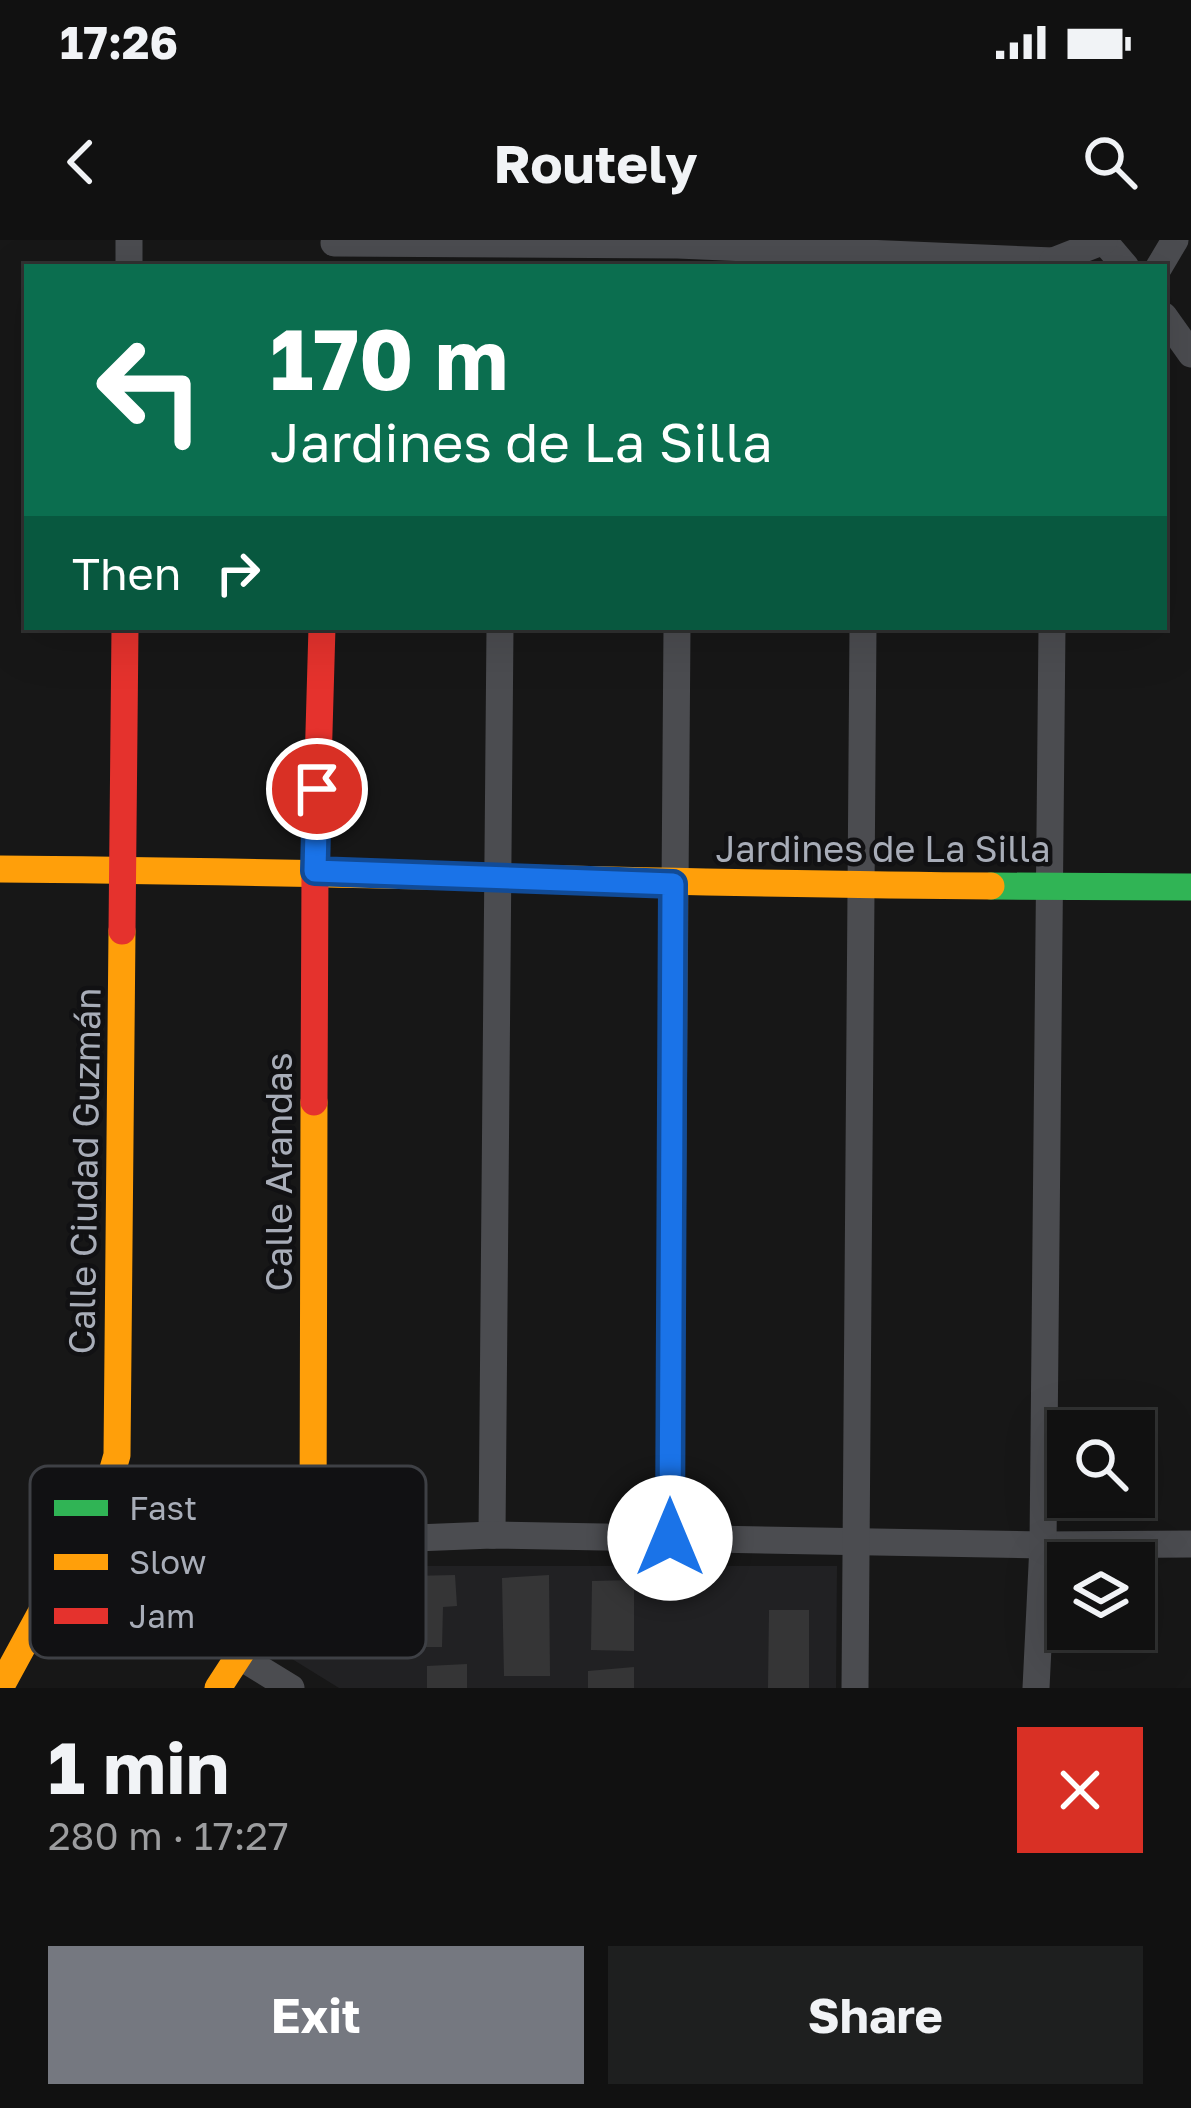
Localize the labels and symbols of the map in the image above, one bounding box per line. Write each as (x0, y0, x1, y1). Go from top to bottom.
pin (266, 738, 368, 840)
street label: Jardines de La Silla (715, 827, 1051, 870)
street label: Calle Ciudad Guzmán (59, 987, 109, 1355)
street label: Calle Arandas (257, 1052, 300, 1292)
legend (30, 1466, 426, 1658)
position arrow (607, 1475, 733, 1601)
text: Fast (129, 1488, 197, 1527)
text: Slow (129, 1542, 207, 1581)
text: Jam (129, 1596, 195, 1635)

